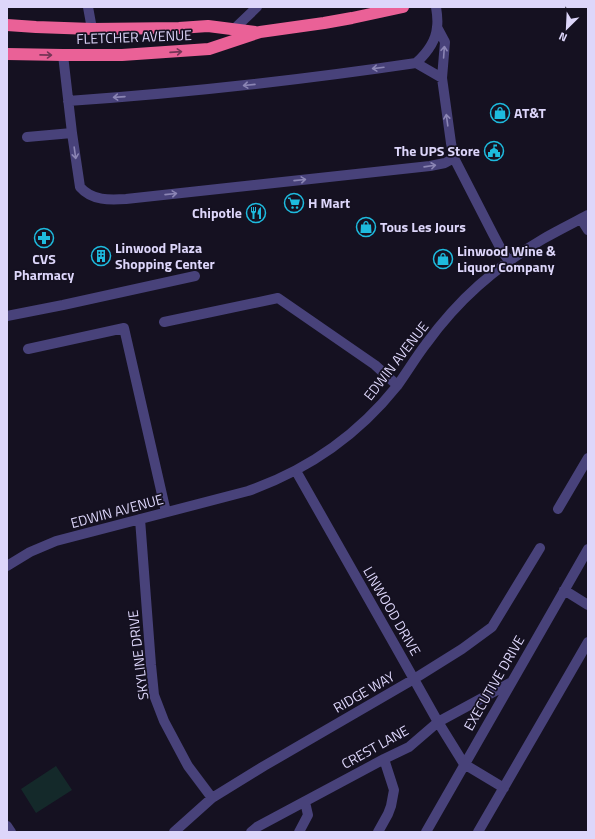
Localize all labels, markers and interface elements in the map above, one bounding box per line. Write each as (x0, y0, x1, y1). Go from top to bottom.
north arrow (547, 8, 587, 48)
street label: FLETCHER AVENUE (76, 24, 192, 49)
text: N (556, 28, 570, 46)
one-way arrow (441, 46, 448, 59)
one-way arrow (169, 48, 182, 55)
one-way arrow (39, 51, 52, 58)
one-way arrow (371, 64, 384, 72)
one-way arrow (243, 81, 256, 88)
one-way arrow (113, 94, 126, 101)
shop icon: AT&T (489, 102, 511, 124)
place label: AT&T (514, 102, 546, 123)
one-way arrow (443, 114, 451, 127)
place label: The UPS Store (394, 140, 480, 161)
public building icon: The UPS Store (483, 140, 505, 162)
one-way arrow (71, 146, 79, 159)
one-way arrow (423, 162, 436, 170)
one-way arrow (293, 176, 306, 184)
one-way arrow (164, 190, 177, 198)
supermarket icon: H Mart (283, 192, 305, 214)
place label: H Mart (308, 192, 350, 213)
place label: Chipotle (192, 202, 242, 223)
restaurant icon: Chipotle (245, 202, 267, 224)
shop icon: Tous Les Jours (355, 216, 377, 238)
place label: Tous Les Jours (380, 216, 466, 237)
pharmacy icon: CVS Pharmacy (33, 227, 55, 249)
place label: Linwood Plaza Shopping Center (115, 237, 215, 274)
place label: Linwood Wine & Liquor Company (457, 240, 556, 277)
building icon: Linwood Plaza Shopping Center (90, 245, 112, 267)
place label: CVS Pharmacy (14, 248, 74, 285)
shop icon: Linwood Wine & Liquor Company (432, 248, 454, 270)
street label: EDWIN AVENUE (358, 317, 433, 405)
street label: EDWIN AVENUE (68, 488, 166, 533)
street label: LINWOOD DRIVE (358, 562, 427, 659)
street label: SKYLINE DRIVE (122, 609, 153, 701)
street label: EXECUTIVE DRIVE (458, 631, 529, 734)
street label: RIDGE WAY (329, 665, 399, 718)
street label: CREST LANE (337, 719, 413, 774)

